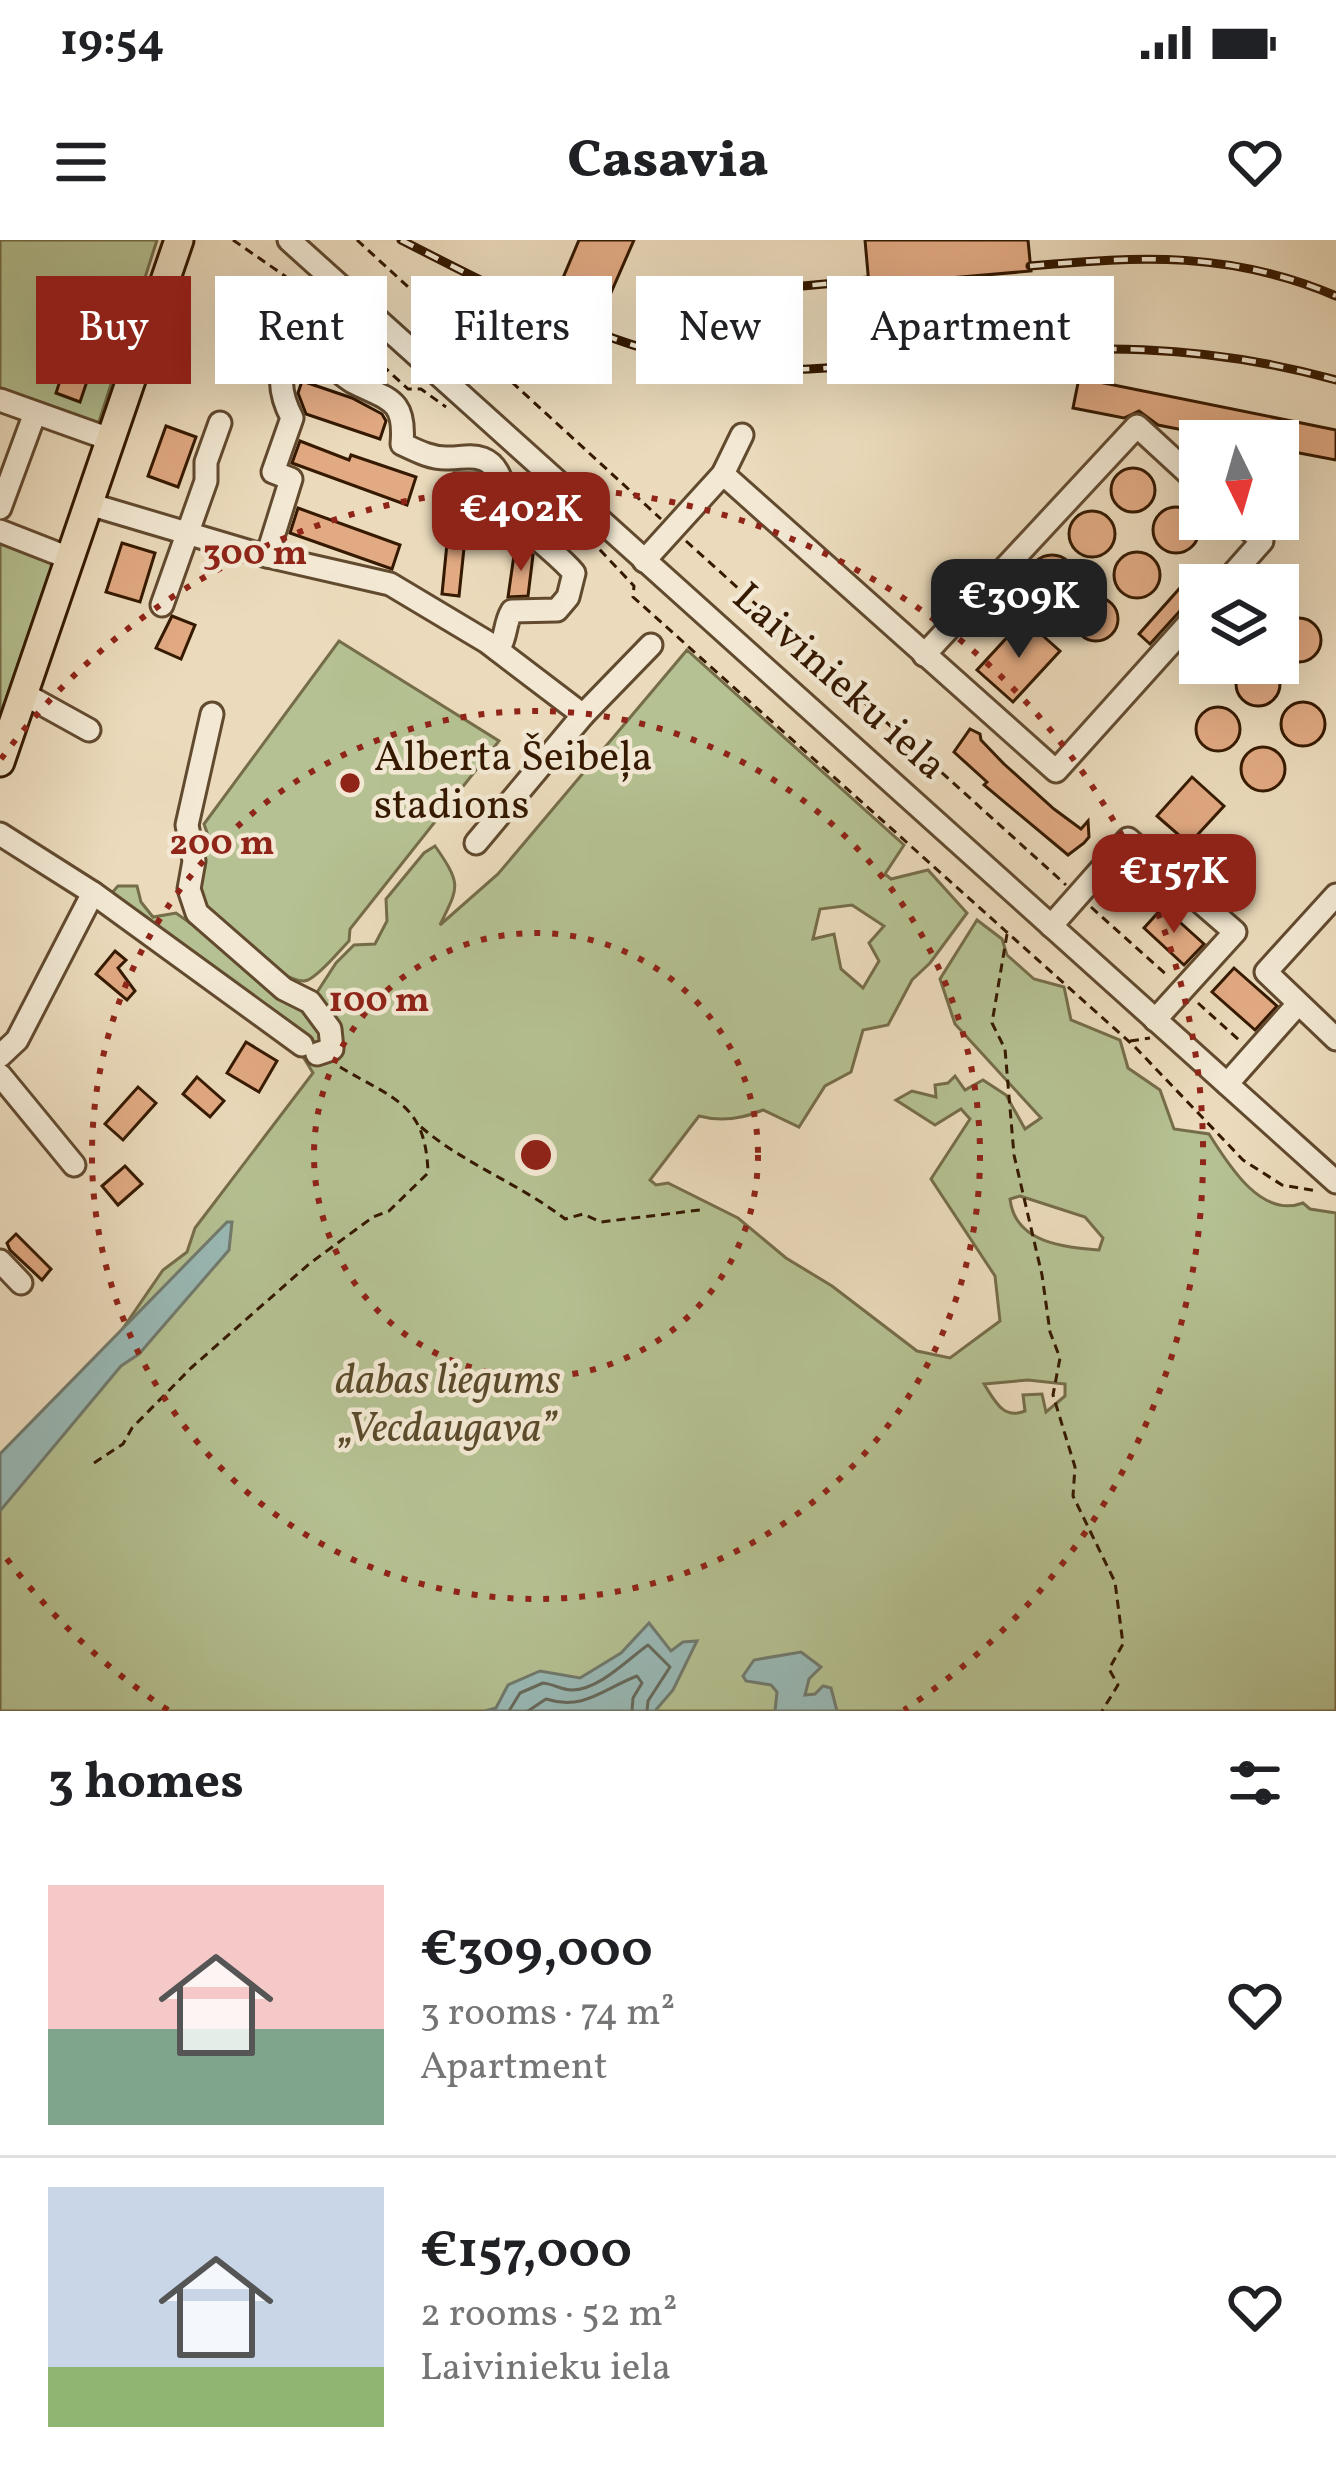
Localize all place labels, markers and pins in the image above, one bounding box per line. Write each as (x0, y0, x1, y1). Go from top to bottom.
pin: €402K (437, 472, 605, 574)
pin: €309K (935, 559, 1103, 661)
place label: Alberta Šeibeļa stadions (374, 730, 653, 837)
marker: Alberta Šeibeļa stadions (337, 770, 363, 796)
pin: €157K (1090, 834, 1258, 936)
centre of rings (515, 1134, 557, 1176)

